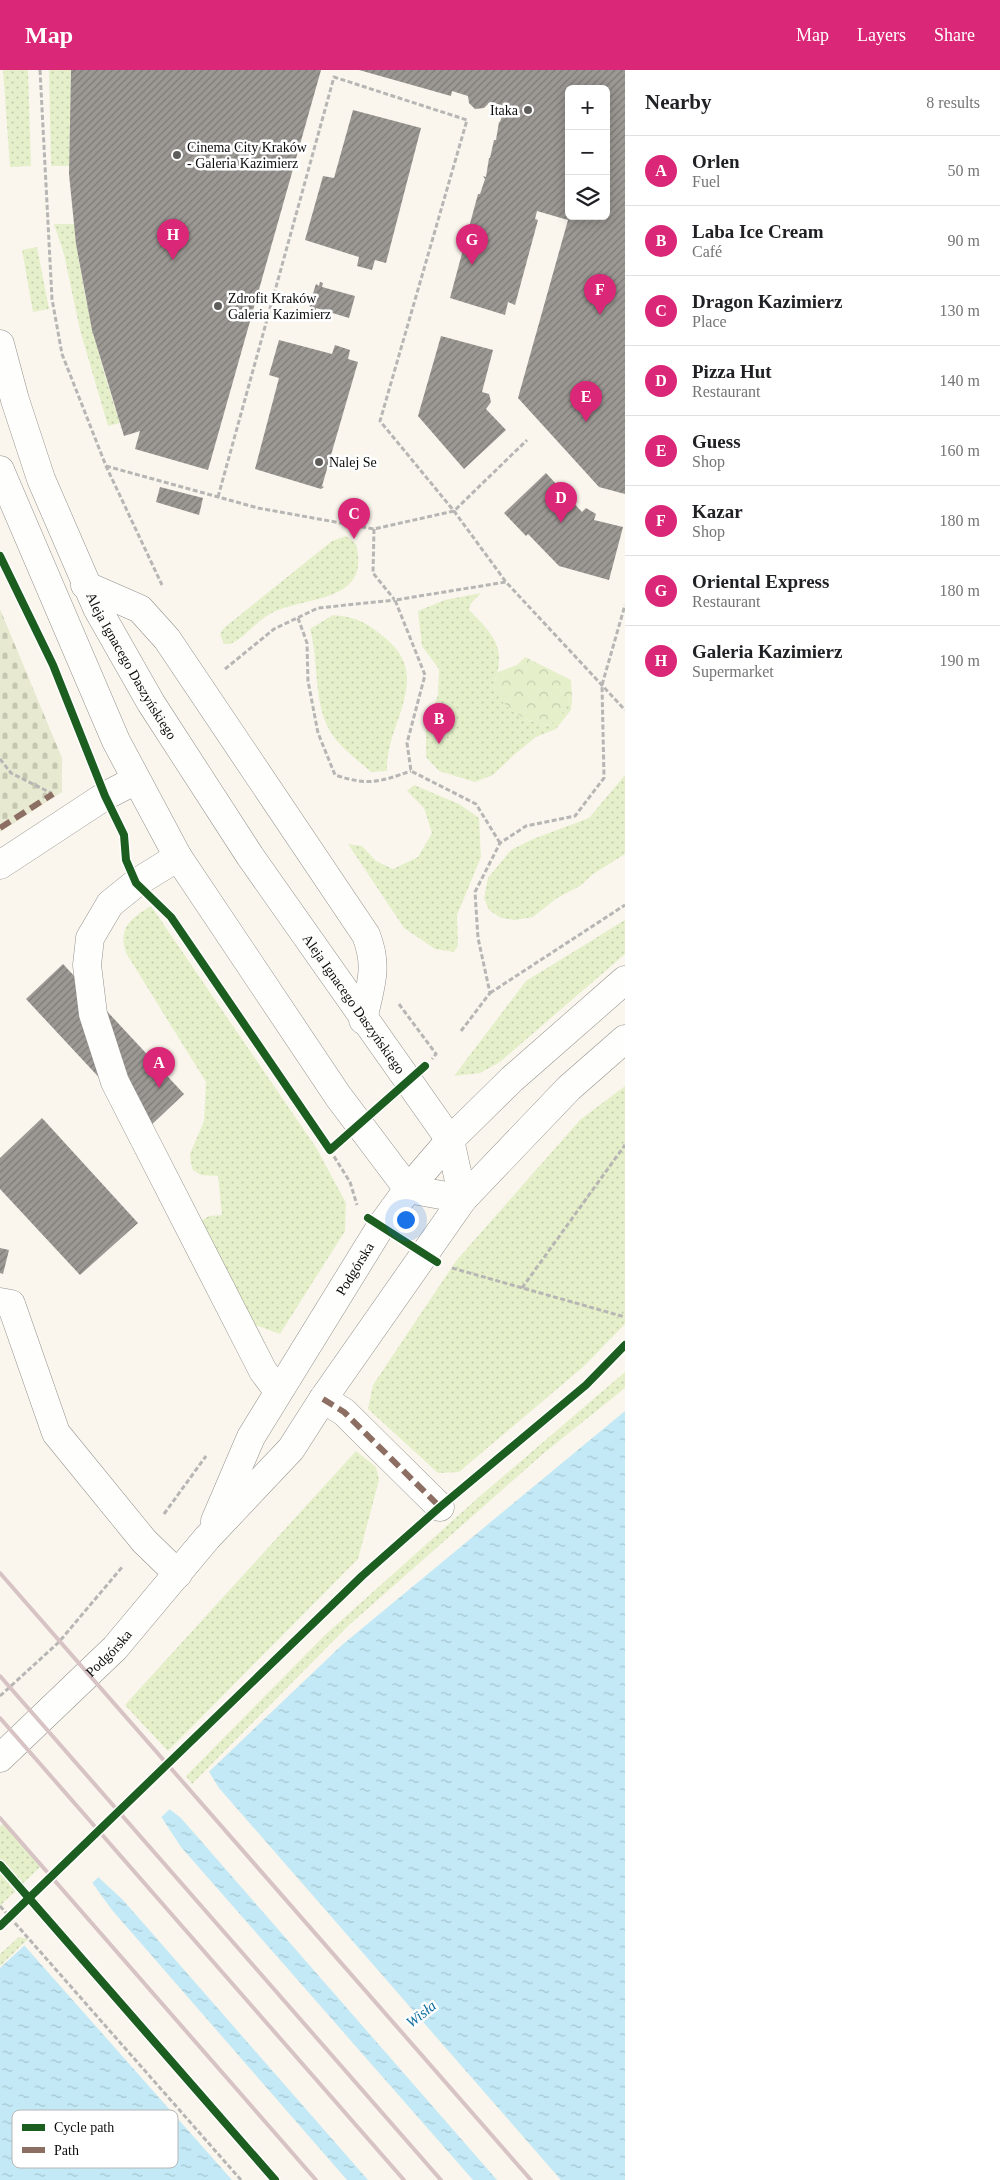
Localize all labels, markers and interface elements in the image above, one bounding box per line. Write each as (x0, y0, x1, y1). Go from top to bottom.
text: Map (25, 22, 73, 48)
text: Map (796, 25, 829, 45)
text: Layers (857, 25, 906, 45)
text: Share (934, 25, 975, 45)
map controls (565, 85, 610, 220)
button: + (565, 85, 610, 130)
text: Nearby (645, 90, 712, 114)
text: 8 results (926, 94, 980, 111)
place label: Itaka (490, 103, 519, 118)
marker: Itaka (522, 104, 534, 116)
button: − (565, 130, 610, 175)
place label: Cinema City Kraków - Galeria Kazimierz (187, 140, 308, 171)
marker: Cinema City Kraków - Galeria Kazimierz (171, 149, 183, 161)
text: Orlen (692, 151, 740, 172)
text: A (655, 162, 667, 179)
text: 50 m (948, 162, 980, 179)
text: Fuel (692, 173, 720, 190)
button: layers (565, 175, 610, 220)
pin: H (157, 219, 189, 260)
text: Laba Ice Cream (692, 221, 824, 242)
pin: G (456, 224, 488, 265)
text: B (656, 232, 666, 249)
text: 90 m (948, 232, 980, 249)
text: Café (692, 243, 722, 260)
pin: F (584, 274, 616, 315)
place label: Zdrofit Kraków Galeria Kazimierz (228, 291, 331, 322)
text: Dragon Kazimierz (692, 291, 842, 312)
marker: Zdrofit Kraków Galeria Kazimierz (212, 300, 224, 312)
text: C (655, 302, 667, 319)
text: 130 m (940, 302, 980, 319)
text: Place (692, 313, 727, 330)
text: Pizza Hut (692, 361, 772, 382)
text: D (655, 372, 667, 389)
text: 140 m (940, 372, 980, 389)
pin: E (570, 381, 602, 422)
text: Restaurant (692, 383, 760, 400)
text: Guess (692, 431, 741, 452)
text: E (656, 442, 666, 459)
text: 160 m (940, 442, 980, 459)
text: Shop (692, 453, 725, 470)
place label: Nalej Se (329, 455, 377, 470)
marker: Nalej Se (313, 456, 325, 468)
pin: D (545, 482, 577, 523)
pin: C (338, 498, 370, 539)
text: Kazar (692, 501, 743, 522)
text: F (656, 512, 666, 529)
text: 180 m (940, 512, 980, 529)
text: Shop (692, 523, 725, 540)
text: Oriental Express (692, 571, 829, 592)
text: G (655, 582, 667, 599)
text: 180 m (940, 582, 980, 599)
street label: Aleja Ignacego Daszyńskiego (84, 590, 180, 742)
text: Restaurant (692, 593, 760, 610)
text: Galeria Kazimierz (692, 641, 842, 662)
text: H (655, 652, 667, 669)
text: 190 m (940, 652, 980, 669)
text: Supermarket (692, 663, 774, 680)
pin: B (423, 703, 455, 744)
street label: Aleja Ignacego Daszyńskiego (300, 931, 408, 1076)
pin: A (143, 1047, 175, 1088)
your location (393, 1207, 419, 1233)
street label: Podgórska (333, 1239, 377, 1298)
street label: Podgórska (83, 1626, 135, 1679)
water label: Wisła (403, 1997, 439, 2031)
legend (12, 2110, 178, 2168)
text: Cycle path (54, 2120, 114, 2135)
text: Path (54, 2143, 79, 2158)

